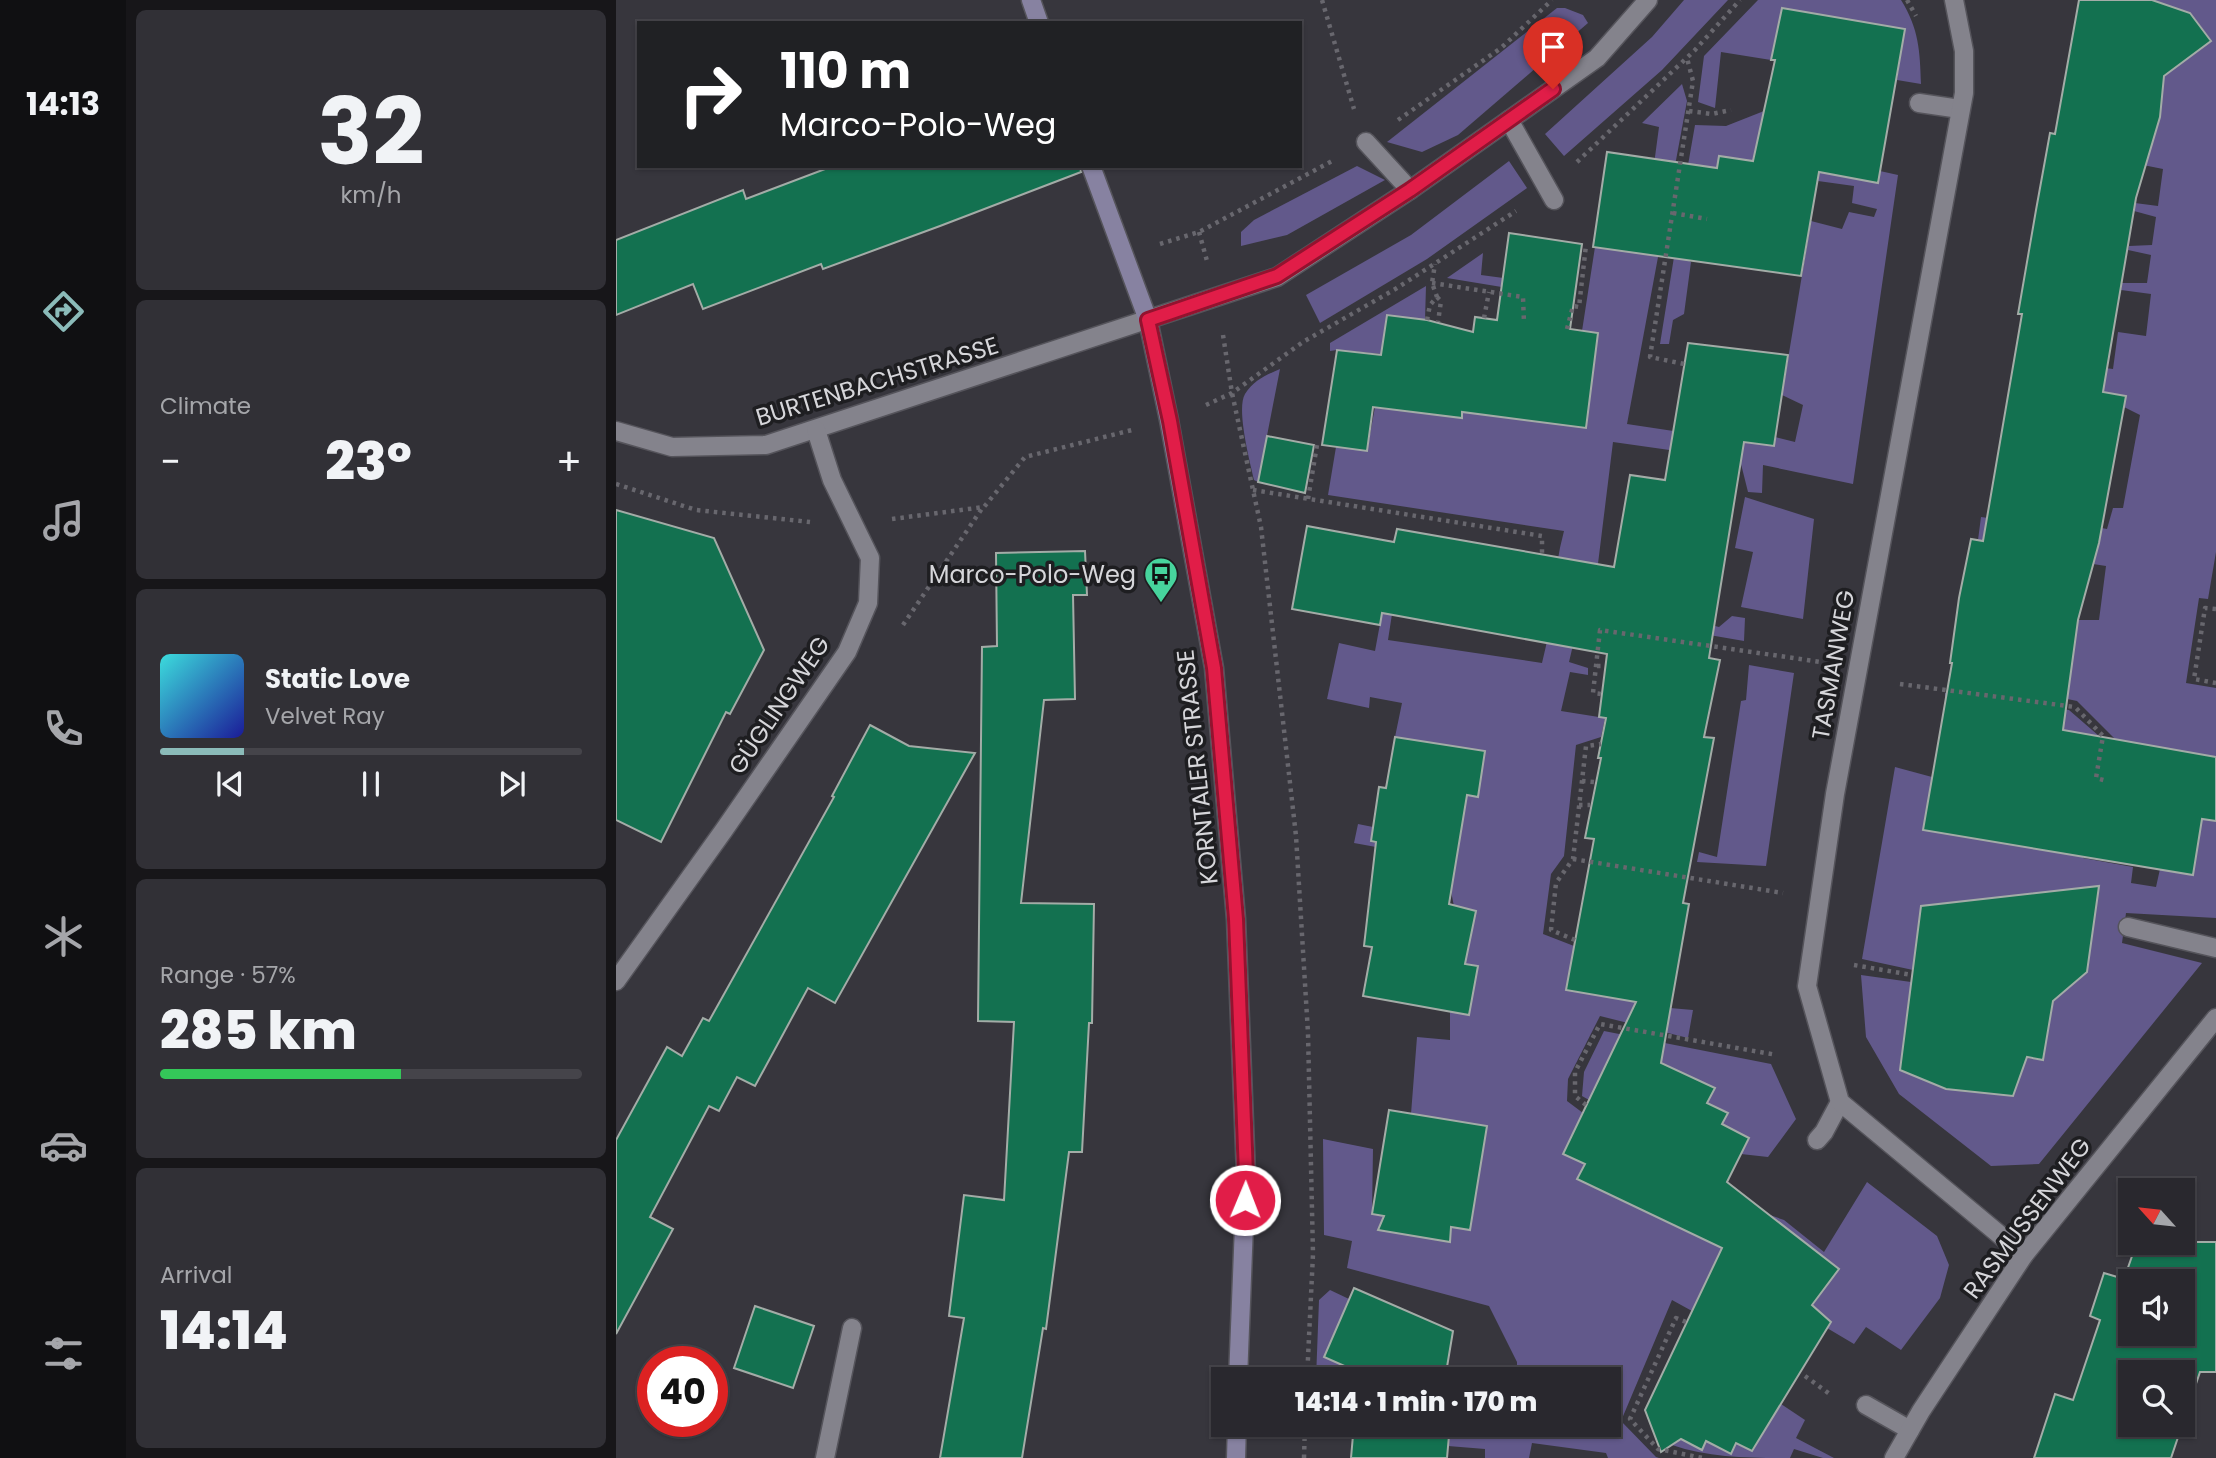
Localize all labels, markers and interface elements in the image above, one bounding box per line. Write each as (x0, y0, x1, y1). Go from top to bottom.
pin (1523, 17, 1583, 89)
icon: arrive (1534, 28, 1572, 66)
text: 110 m (780, 37, 911, 105)
icon: right (665, 49, 756, 140)
text: 32 (317, 68, 425, 196)
text: 14:13 (26, 81, 100, 126)
text: Marco-Polo-Weg (780, 102, 1056, 147)
text: km/h (340, 179, 402, 211)
icon: directions (39, 287, 88, 336)
street label: BURTENBACHSTRASSE (752, 328, 1002, 434)
text: Climate (160, 390, 251, 422)
text: 23° (325, 425, 412, 498)
text: − (160, 435, 181, 488)
text: + (556, 435, 582, 488)
icon: music (39, 496, 88, 545)
bus stop icon: Marco-Polo-Weg (1142, 555, 1180, 604)
place label: Marco-Polo-Weg (929, 558, 1136, 591)
street label: TASMANWEG (1804, 588, 1862, 742)
street label: GÜGLINGWEG (721, 630, 837, 780)
street label: KORNTALER STRASSE (1168, 648, 1226, 886)
text: Static Love (265, 661, 410, 697)
text: Velvet Ray (265, 700, 385, 732)
icon: phone (39, 704, 88, 753)
icon: previous (211, 765, 249, 803)
icon: pause (352, 765, 390, 803)
icon: next (493, 765, 531, 803)
icon: climate (39, 912, 88, 961)
text: Range · 57% (160, 959, 296, 991)
text: 285 km (160, 994, 357, 1067)
icon: car (39, 1121, 88, 1170)
street label: RASMUSSENWEG (1956, 1131, 2098, 1305)
position arrow (1208, 1163, 1282, 1237)
north arrow (2118, 1178, 2194, 1255)
map controls (2118, 1178, 2195, 1437)
text: Arrival (160, 1259, 232, 1291)
button: sound (2118, 1269, 2195, 1346)
text: 14:14 (160, 1294, 288, 1367)
icon: filters (39, 1329, 88, 1378)
speed limit sign: 40 (637, 1346, 728, 1437)
button: search (2118, 1360, 2195, 1437)
text: 14:14 · 1 min · 170 m (1295, 1384, 1537, 1420)

